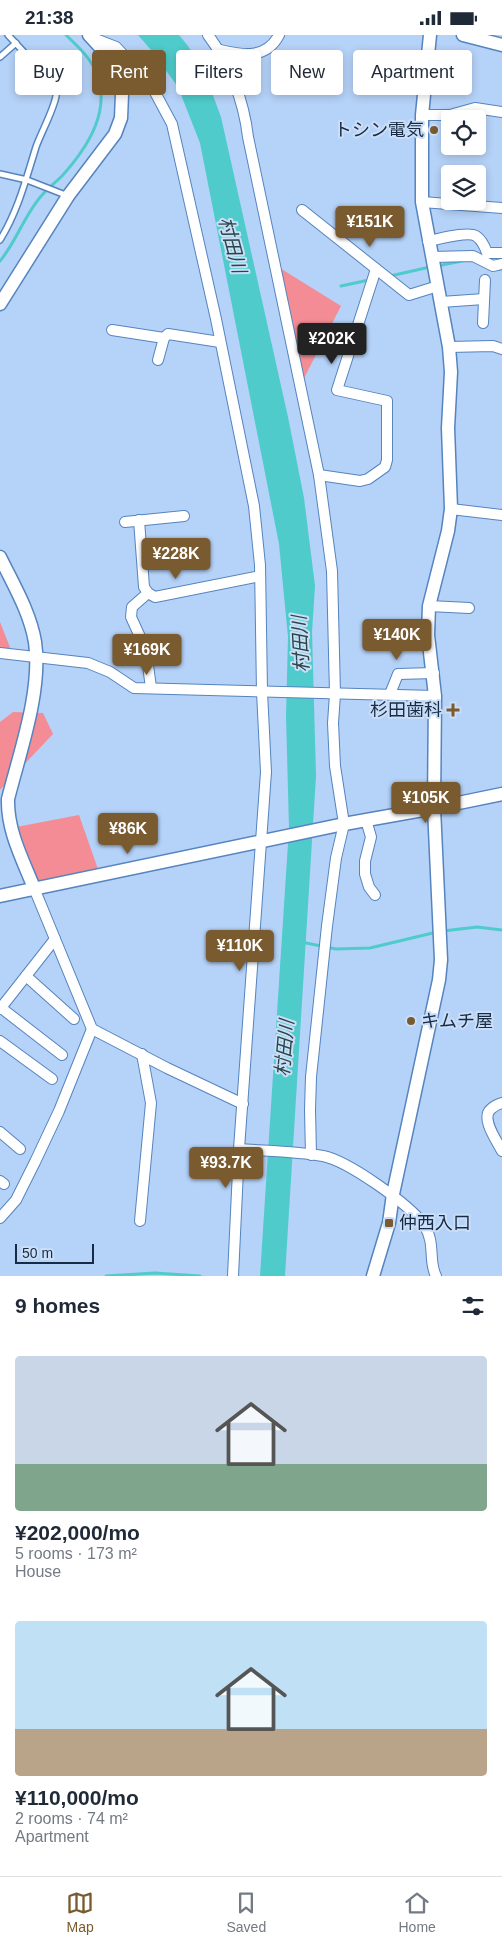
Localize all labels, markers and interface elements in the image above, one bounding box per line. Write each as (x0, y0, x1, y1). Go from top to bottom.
text: 21:38 (25, 7, 74, 28)
chip: Buy (15, 50, 82, 95)
chip: Rent (92, 50, 166, 95)
chip: Filters (176, 50, 261, 95)
chip: New (271, 50, 343, 95)
chip: Apartment (353, 50, 472, 95)
map controls (441, 110, 486, 210)
button: locate (441, 110, 486, 155)
place label: トシン電気 (334, 120, 424, 140)
marker: トシン電気 (428, 124, 440, 136)
button: layers (441, 165, 486, 210)
pin: ¥151K (335, 205, 405, 248)
text: ¥151K (346, 213, 394, 230)
water label: 村田川 (215, 215, 251, 277)
pin: ¥202K (297, 323, 367, 365)
text: ¥202K (308, 330, 356, 347)
pin: ¥228K (141, 537, 211, 580)
text: ¥228K (152, 545, 200, 562)
water label: 村田川 (288, 613, 312, 673)
pin: ¥140K (362, 619, 432, 661)
text: ¥140K (373, 626, 421, 643)
pin: ¥169K (112, 633, 182, 676)
text: ¥169K (123, 641, 171, 658)
place label: 杉田歯科 (370, 700, 442, 720)
marker: 杉田歯科 (446, 703, 460, 717)
pin: ¥105K (391, 781, 461, 824)
text: ¥105K (402, 789, 450, 806)
pin: ¥86K (98, 813, 158, 855)
text: ¥86K (109, 820, 147, 837)
pin: ¥110K (205, 929, 275, 972)
text: ¥110K (217, 937, 263, 954)
place label: キムチ屋 (421, 1011, 493, 1031)
marker: キムチ屋 (405, 1015, 417, 1027)
water label: 村田川 (272, 1017, 298, 1077)
pin: ¥93.7K (185, 1147, 267, 1189)
text: ¥93.7K (200, 1154, 252, 1171)
place label: 仲西入口 (399, 1213, 471, 1233)
marker: 仲西入口 (383, 1217, 395, 1229)
scale bar (15, 1241, 94, 1264)
text: 50 m (22, 1245, 53, 1261)
icon: filters (459, 1292, 487, 1320)
text: 9 homes (15, 1294, 100, 1317)
icon: home (206, 1389, 296, 1479)
text: ¥202,000/mo (15, 1521, 140, 1544)
text: 5 rooms · 173 m² (15, 1545, 137, 1562)
text: House (15, 1563, 61, 1580)
icon: home (206, 1654, 296, 1744)
text: ¥110,000/mo (15, 1786, 139, 1809)
text: 2 rooms · 74 m² (15, 1810, 128, 1827)
text: Apartment (15, 1828, 89, 1845)
tab: Map (66, 1889, 94, 1935)
tab: Saved (226, 1889, 266, 1935)
tab: Home (398, 1889, 436, 1935)

